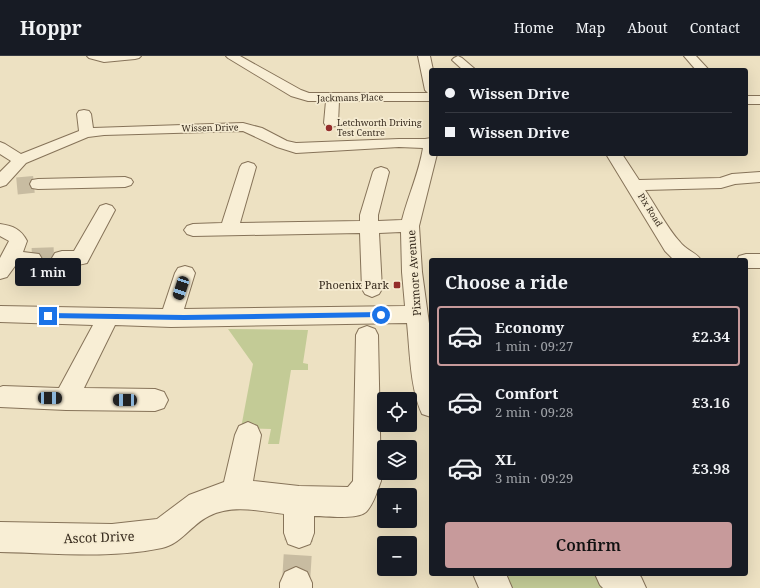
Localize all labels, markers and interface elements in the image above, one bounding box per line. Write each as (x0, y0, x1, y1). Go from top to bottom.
text: Hoppr (20, 15, 82, 41)
text: Home (514, 18, 554, 37)
text: Map (576, 18, 605, 37)
text: About (627, 18, 668, 37)
text: Contact (690, 18, 740, 37)
text: Wissen Drive (469, 83, 570, 103)
street label: Jackmans Place (316, 90, 383, 105)
place label: Letchworth Driving Test Centre (337, 116, 422, 139)
street label: Wissen Drive (181, 120, 239, 134)
text: Wissen Drive (469, 122, 570, 142)
marker: Letchworth Driving Test Centre (324, 123, 334, 133)
street label: Pix Road (635, 190, 666, 229)
street label: Pixmore Avenue (403, 229, 424, 317)
callout: 1 min (15, 258, 81, 286)
text: 1 min (30, 263, 66, 281)
text: Choose a ride (445, 270, 568, 294)
car (172, 275, 190, 301)
place label: Phoenix Park (319, 277, 390, 292)
marker: Phoenix Park (392, 280, 402, 290)
route start (372, 306, 390, 324)
route end (39, 307, 57, 325)
text: Economy (495, 317, 564, 337)
icon: car (447, 318, 483, 354)
text: £2.34 (692, 326, 730, 346)
text: 1 min · 09:27 (495, 337, 573, 355)
text: Comfort (495, 383, 558, 403)
icon: car (447, 384, 483, 420)
car (38, 392, 62, 404)
map controls (377, 392, 417, 576)
button: locate (377, 392, 417, 432)
text: £3.16 (692, 392, 730, 412)
car (113, 394, 137, 406)
text: 2 min · 09:28 (495, 403, 573, 421)
button: layers (377, 440, 417, 480)
text: XL (495, 449, 516, 469)
icon: car (447, 450, 483, 486)
text: £3.98 (692, 458, 730, 478)
text: 3 min · 09:29 (495, 469, 573, 487)
button: + (377, 488, 417, 528)
button: Confirm (445, 522, 732, 568)
street label: Ascot Drive (63, 527, 135, 547)
button: − (377, 536, 417, 576)

